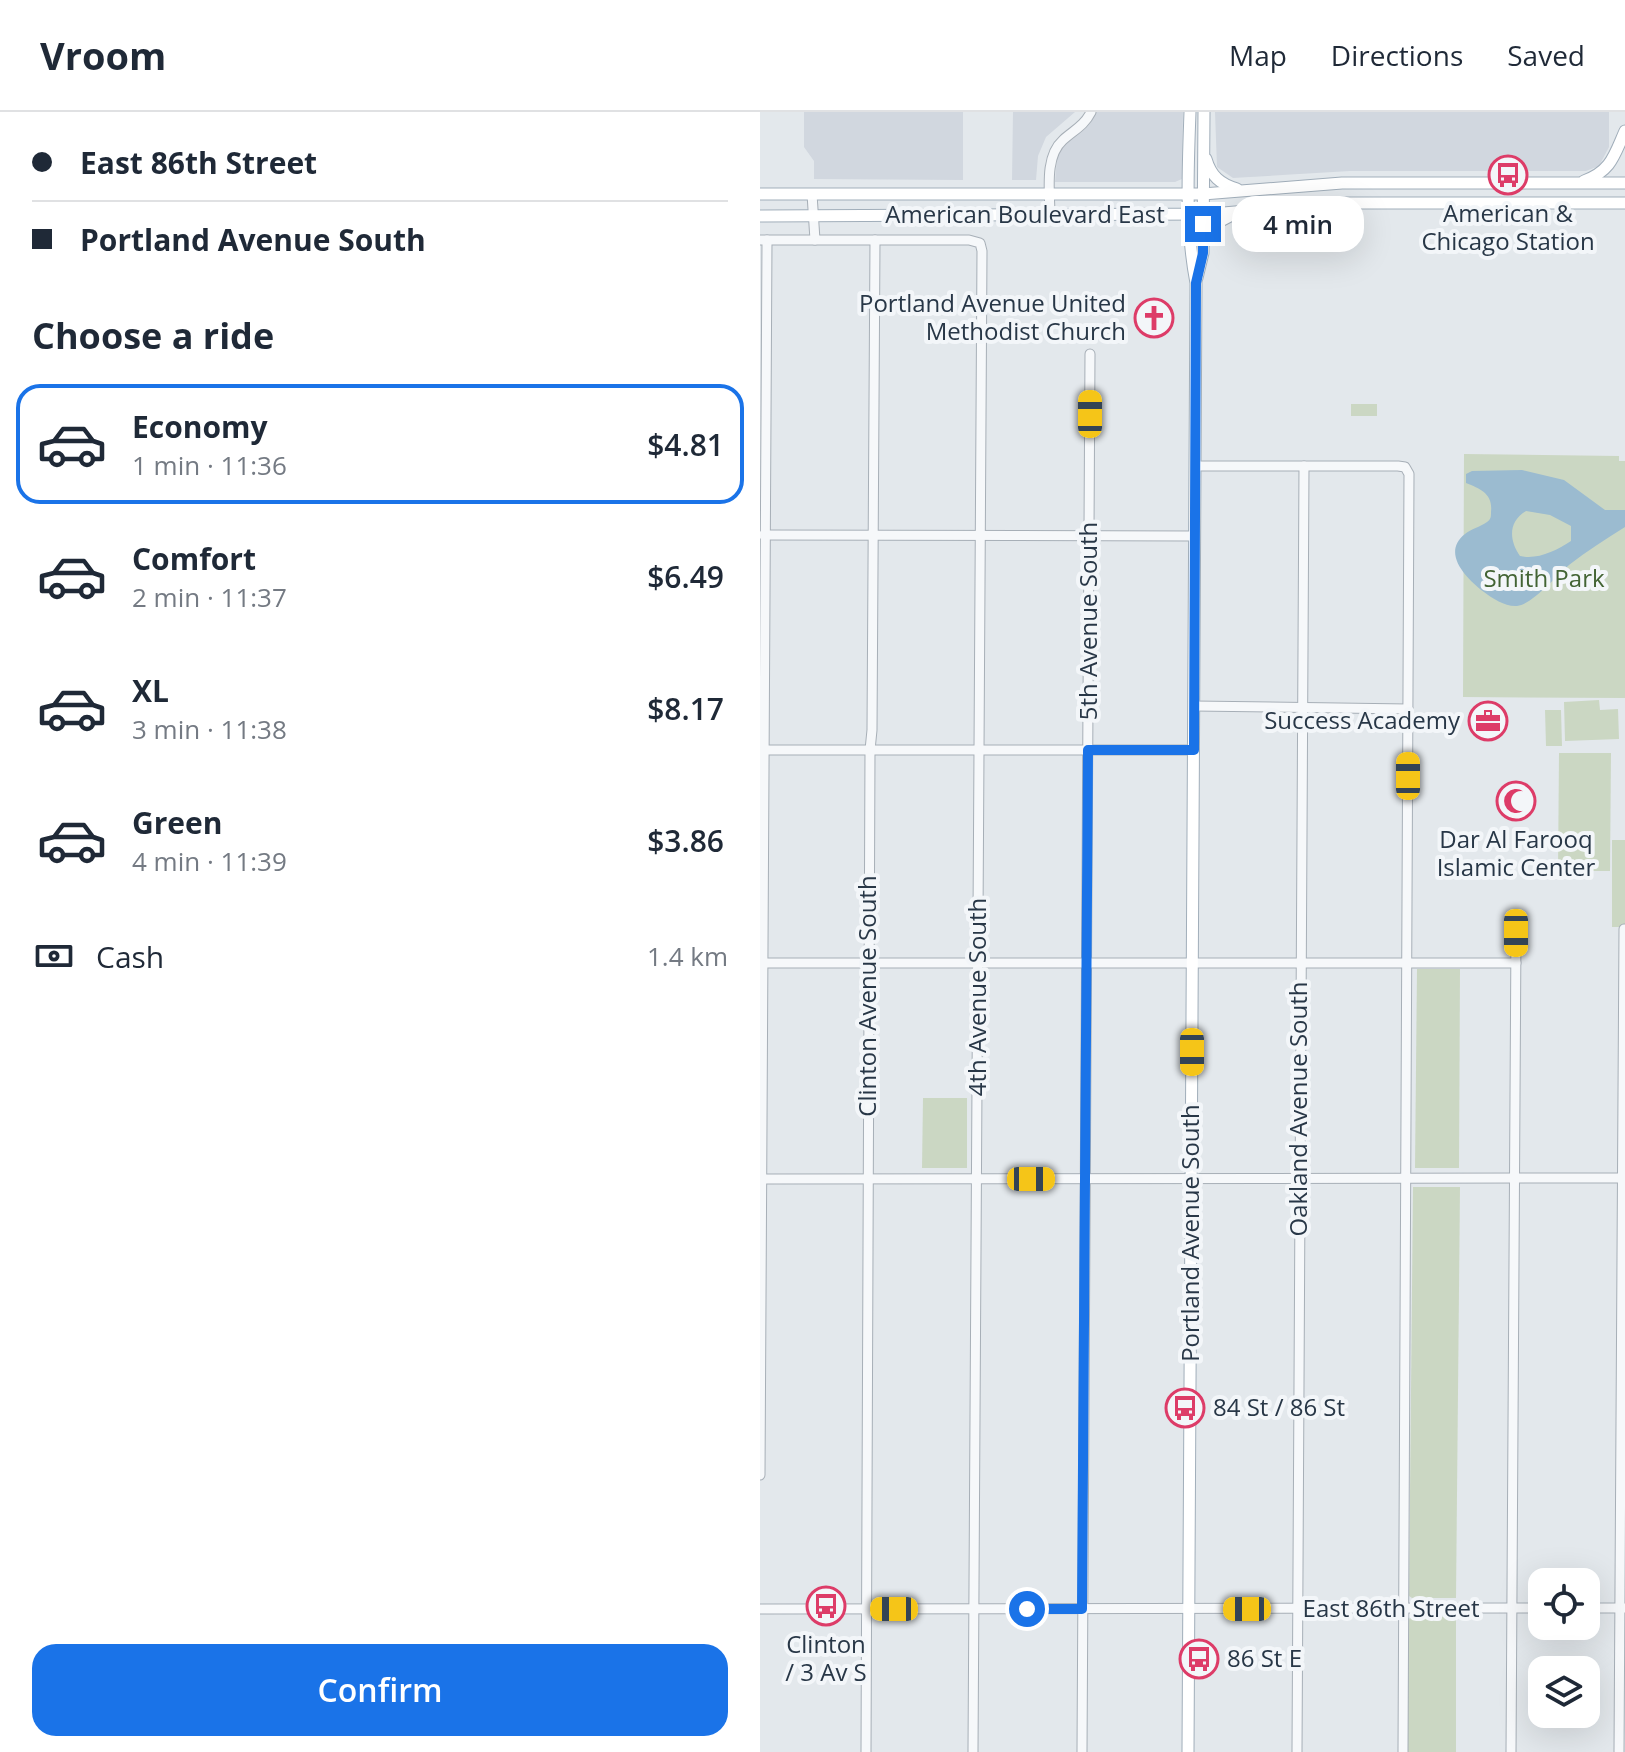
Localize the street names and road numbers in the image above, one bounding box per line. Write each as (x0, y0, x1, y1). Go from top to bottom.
street label: American Boulevard East (885, 197, 1165, 230)
street label: 5th Avenue South (1071, 522, 1104, 720)
street label: Clinton Avenue South (850, 875, 883, 1117)
street label: 4th Avenue South (960, 898, 993, 1096)
street label: Oakland Avenue South (1281, 981, 1314, 1237)
street label: Portland Avenue South (1173, 1104, 1206, 1362)
street label: East 86th Street (1303, 1591, 1479, 1624)

